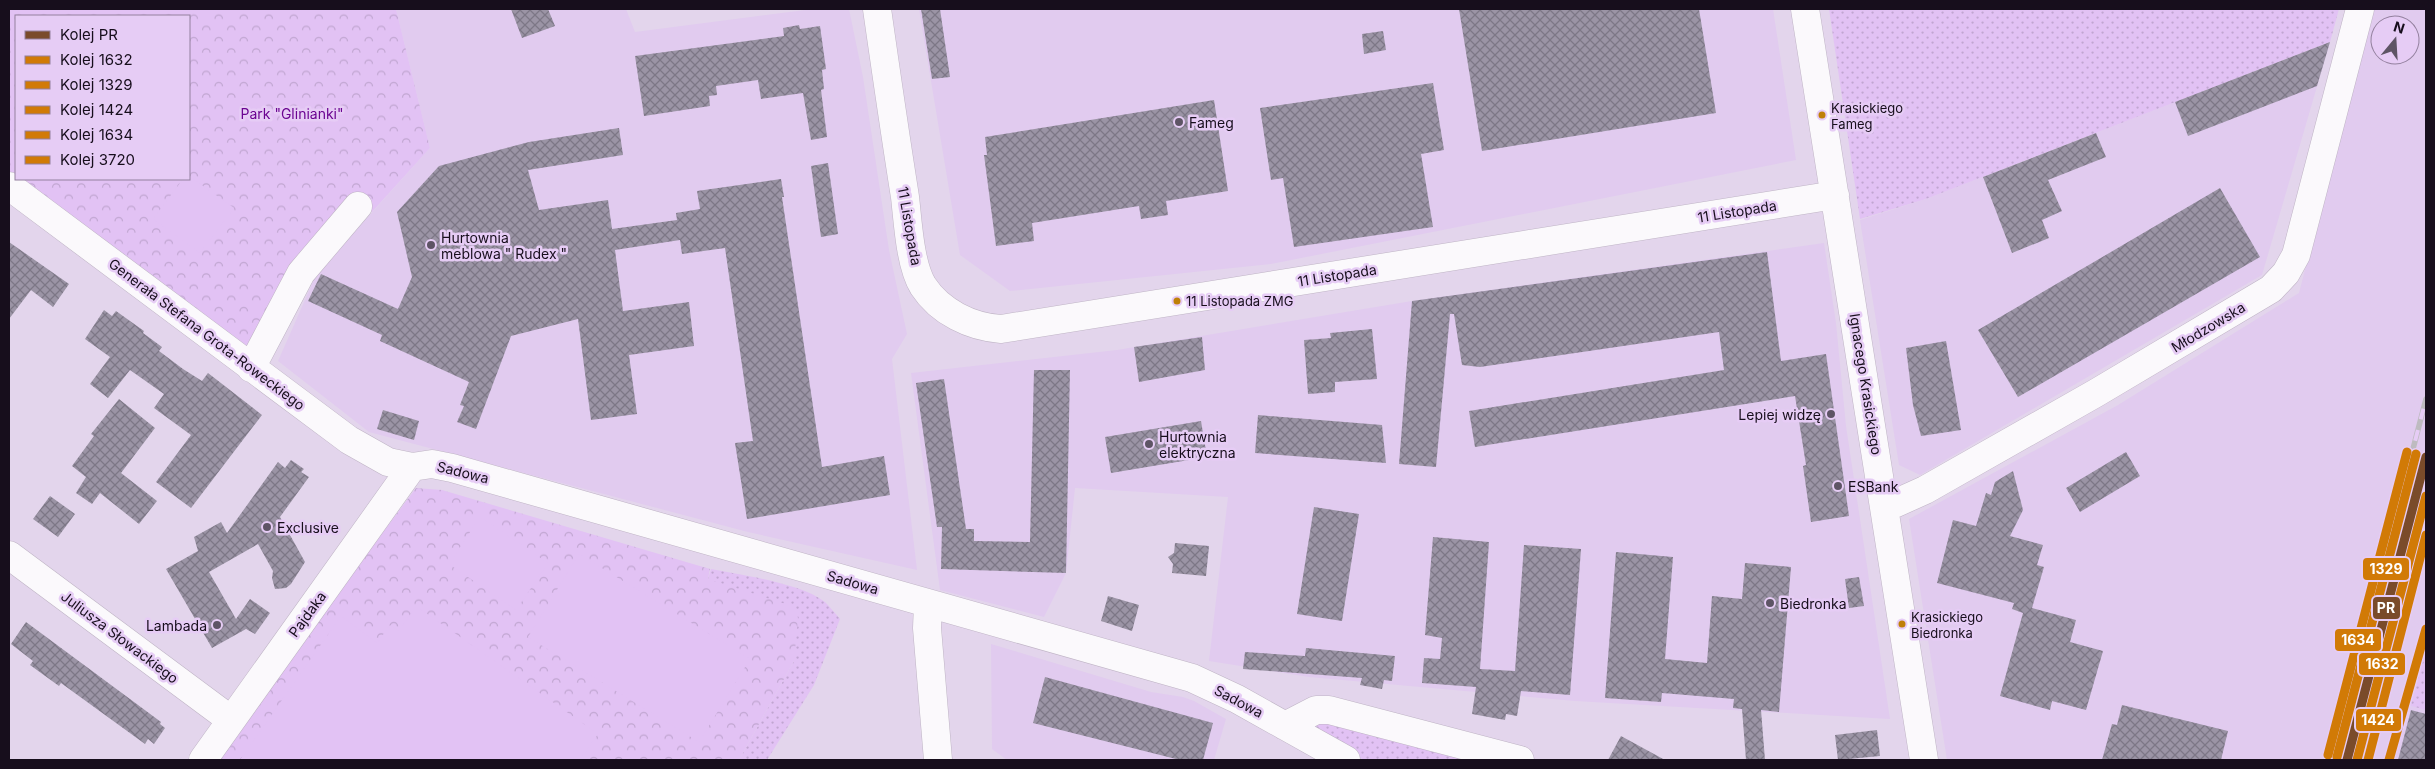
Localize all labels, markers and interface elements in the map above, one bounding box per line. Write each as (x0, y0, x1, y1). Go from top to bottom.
legend (15, 15, 190, 180)
north arrow (2370, 15, 2420, 65)
text: N (2391, 17, 2407, 37)
text: Kolej PR (60, 25, 118, 44)
text: Kolej 1632 (60, 50, 133, 69)
text: Kolej 1329 (60, 75, 133, 94)
text: Kolej 1424 (60, 100, 133, 119)
place label: Krasickiego Fameg (1831, 100, 1903, 132)
park label: Park "Glinianki" (240, 105, 344, 122)
marker: Krasickiego Fameg (1817, 110, 1827, 120)
place label: Fameg (1189, 114, 1234, 131)
marker: Fameg (1173, 116, 1185, 128)
text: Kolej 1634 (60, 125, 133, 144)
text: Kolej 3720 (60, 150, 135, 169)
street label: 11 Listopada (895, 185, 925, 267)
street label: 11 Listopada (1696, 196, 1778, 226)
place label: Hurtownia meblowa " Rudex " (441, 229, 567, 262)
marker: Hurtownia meblowa " Rudex " (425, 239, 437, 251)
street label: Generała Stefana Grota-Roweckiego (106, 255, 308, 413)
street label: 11 Listopada (1296, 260, 1378, 290)
place label: 11 Listopada ZMG (1186, 293, 1293, 309)
marker: 11 Listopada ZMG (1172, 296, 1182, 306)
street label: Młodzowska (2168, 298, 2248, 356)
street label: Ignacego Krasickiego (1846, 312, 1886, 456)
place label: Lepiej widzę (1738, 406, 1821, 423)
marker: Lepiej widzę (1825, 408, 1837, 420)
place label: Hurtownia elektryczna (1159, 428, 1236, 461)
marker: Hurtownia elektryczna (1143, 438, 1155, 450)
street label: Sadowa (435, 457, 491, 487)
place label: ESBank (1848, 478, 1899, 495)
marker: ESBank (1832, 480, 1844, 492)
place label: Exclusive (277, 519, 339, 536)
marker: Exclusive (261, 521, 273, 533)
line badge: 1329 (2362, 557, 2410, 581)
text: 1329 (2370, 560, 2402, 577)
street label: Sadowa (825, 567, 881, 597)
street label: Juliusza Słowackiego (58, 587, 182, 687)
street label: Pajdaka (285, 588, 329, 640)
place label: Biedronka (1780, 595, 1847, 612)
line badge: PR (2372, 596, 2401, 620)
marker: Biedronka (1764, 597, 1776, 609)
text: PR (2377, 599, 2395, 616)
place label: Krasickiego Biedronka (1911, 609, 1983, 641)
place label: Lambada (146, 617, 207, 634)
marker: Lambada (211, 619, 223, 631)
marker: Krasickiego Biedronka (1897, 619, 1907, 629)
line badge: 1634 (2334, 628, 2382, 652)
text: 1634 (2341, 631, 2375, 648)
line badge: 1632 (2358, 652, 2406, 676)
text: 1632 (2366, 655, 2399, 672)
street label: Sadowa (1212, 681, 1266, 721)
line badge: 1424 (2355, 708, 2402, 732)
text: 1424 (2361, 711, 2395, 728)

